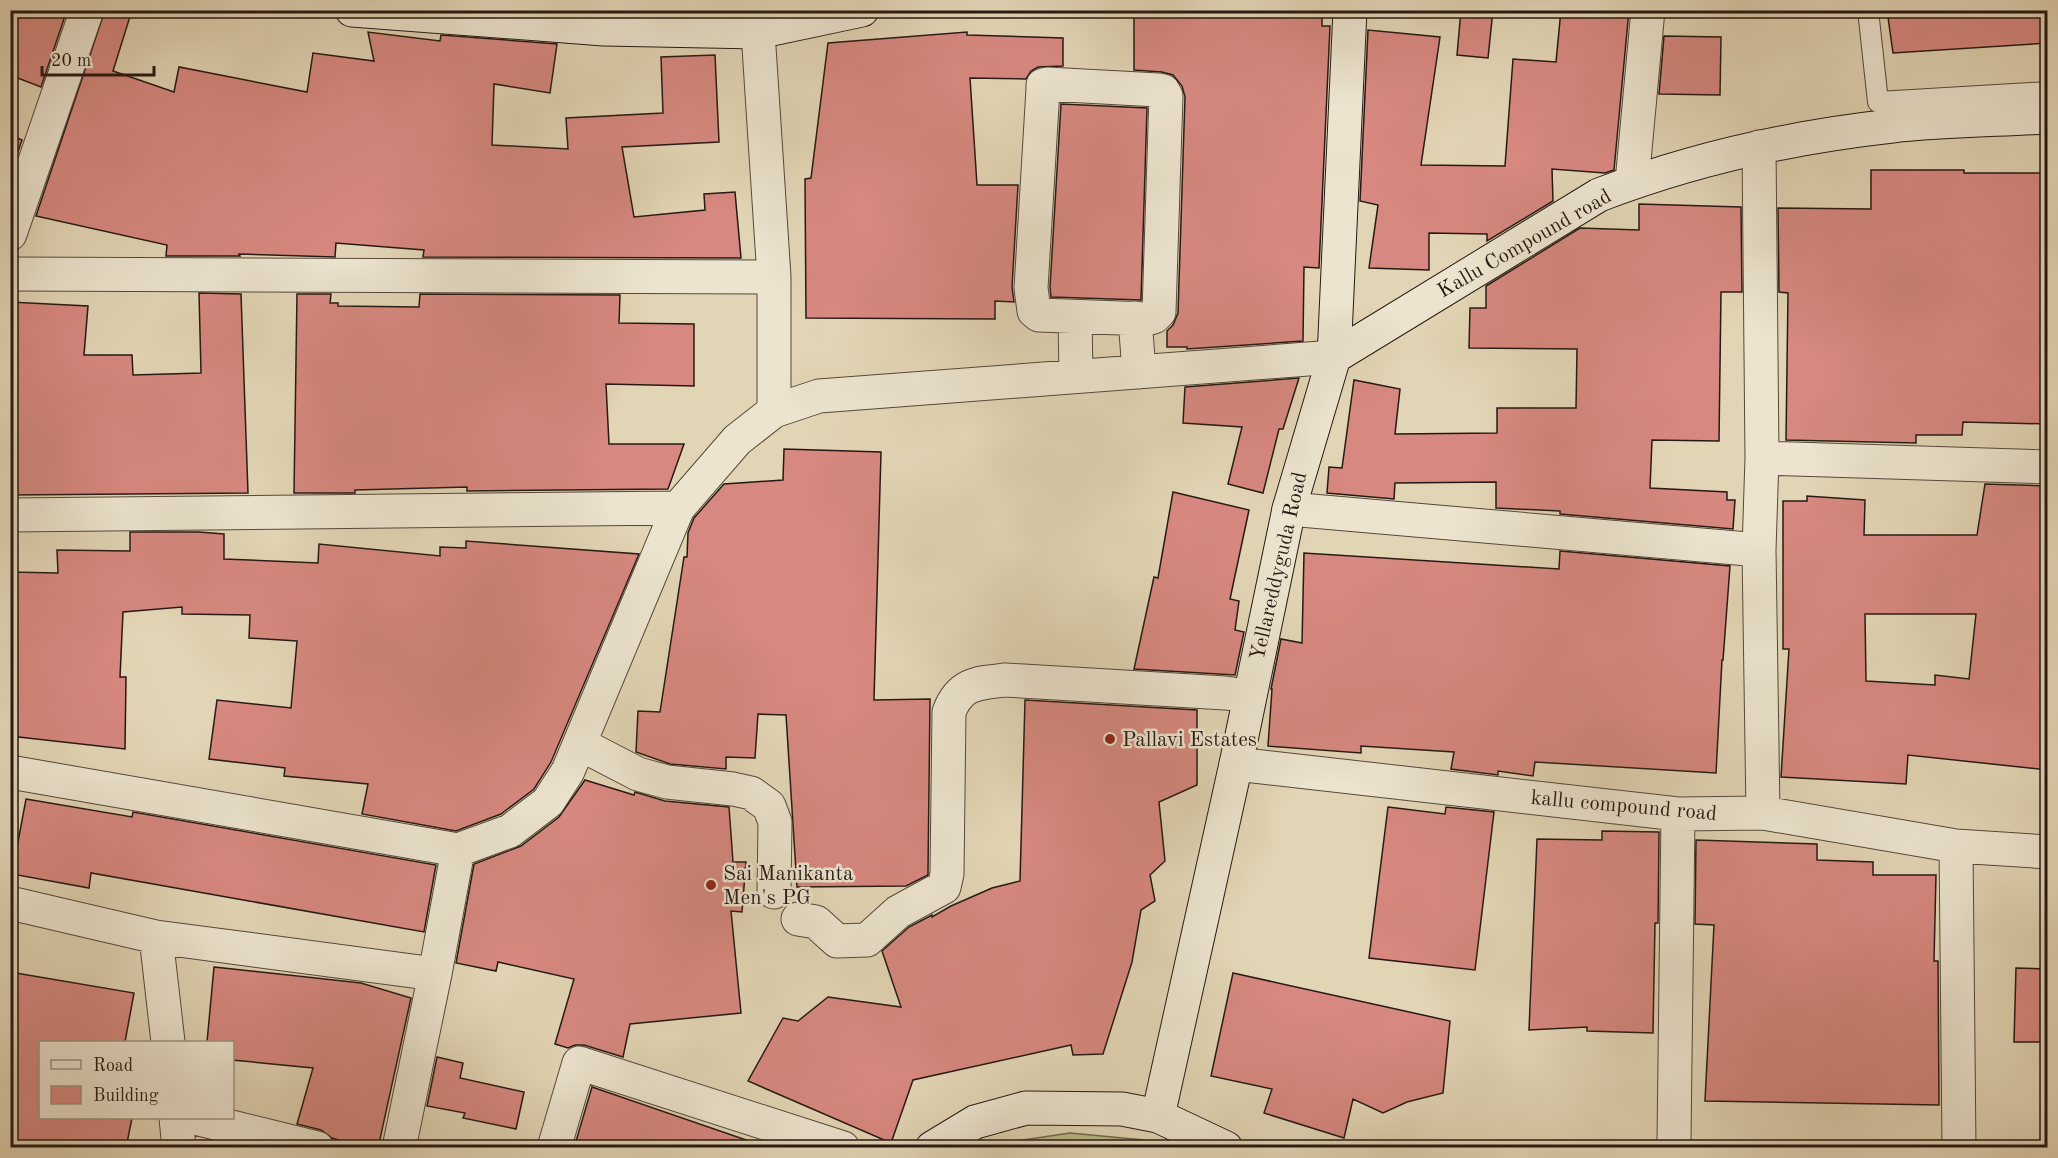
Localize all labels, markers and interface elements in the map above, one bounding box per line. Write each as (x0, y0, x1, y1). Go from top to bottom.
scale bar (42, 39, 154, 77)
text: 20 m (51, 52, 91, 70)
street label: Kallu Compound road (1434, 186, 1615, 303)
street label: Yellareddyguda Road (1248, 470, 1311, 663)
place label: Pallavi Estates (1122, 730, 1257, 751)
marker: Pallavi Estates (1103, 732, 1117, 746)
street label: kallu compound road (1530, 788, 1718, 825)
place label: Sai Manikanta Men's PG (723, 864, 853, 909)
marker: Sai Manikanta Men's PG (704, 878, 718, 892)
legend (39, 1041, 234, 1119)
text: Road (93, 1057, 133, 1075)
text: Building (93, 1087, 159, 1105)

